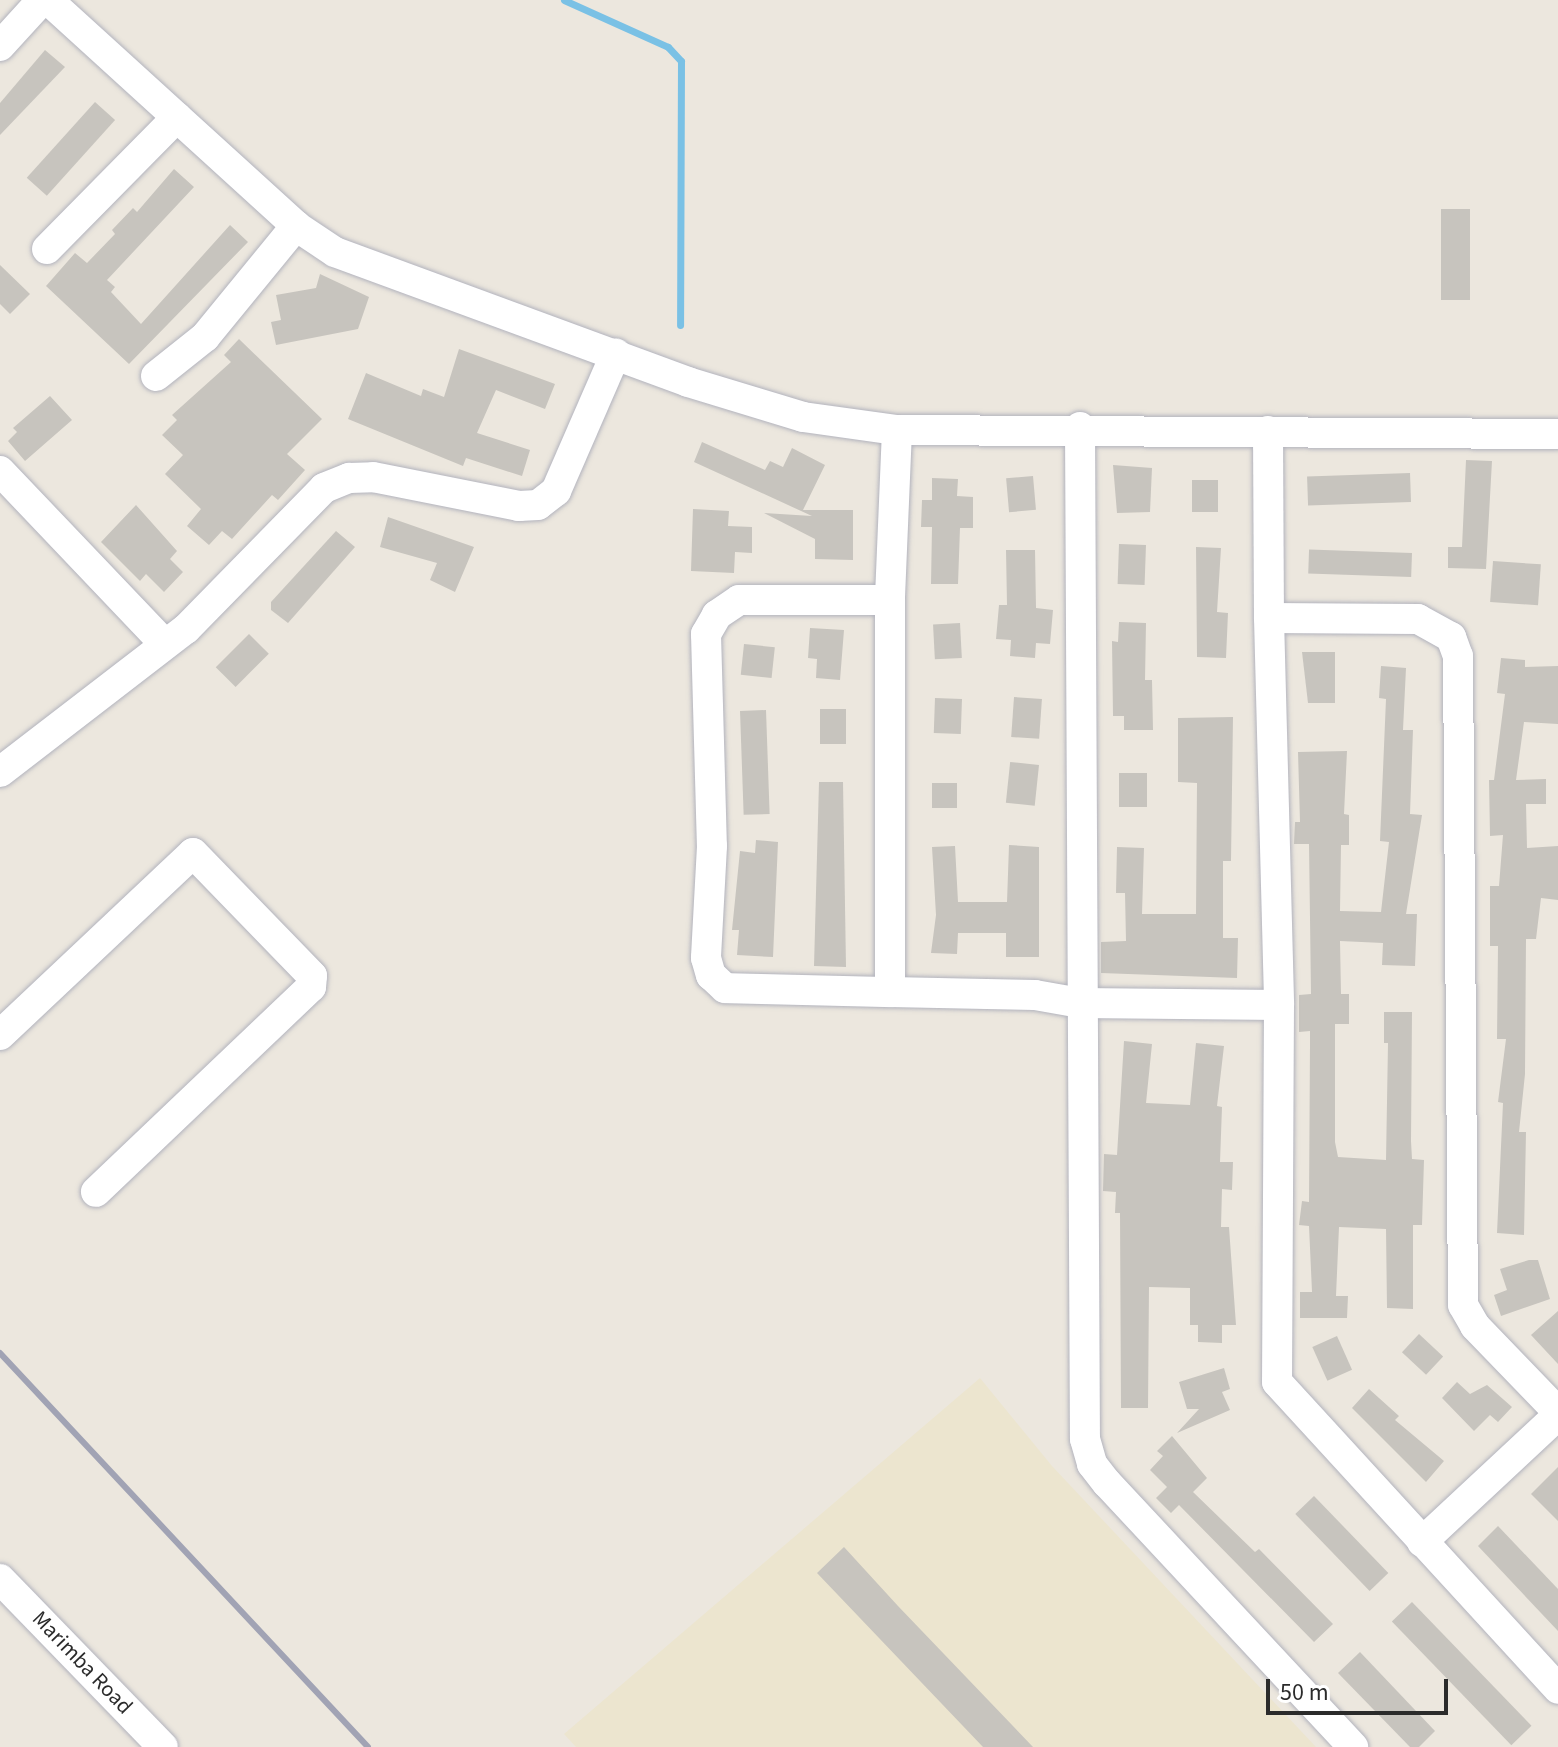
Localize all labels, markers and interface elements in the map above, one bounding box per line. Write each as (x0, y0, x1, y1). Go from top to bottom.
street label: Marimba Road (26, 1606, 138, 1720)
scale bar (1270, 1663, 1452, 1713)
text: 50 m (1280, 1675, 1329, 1710)

